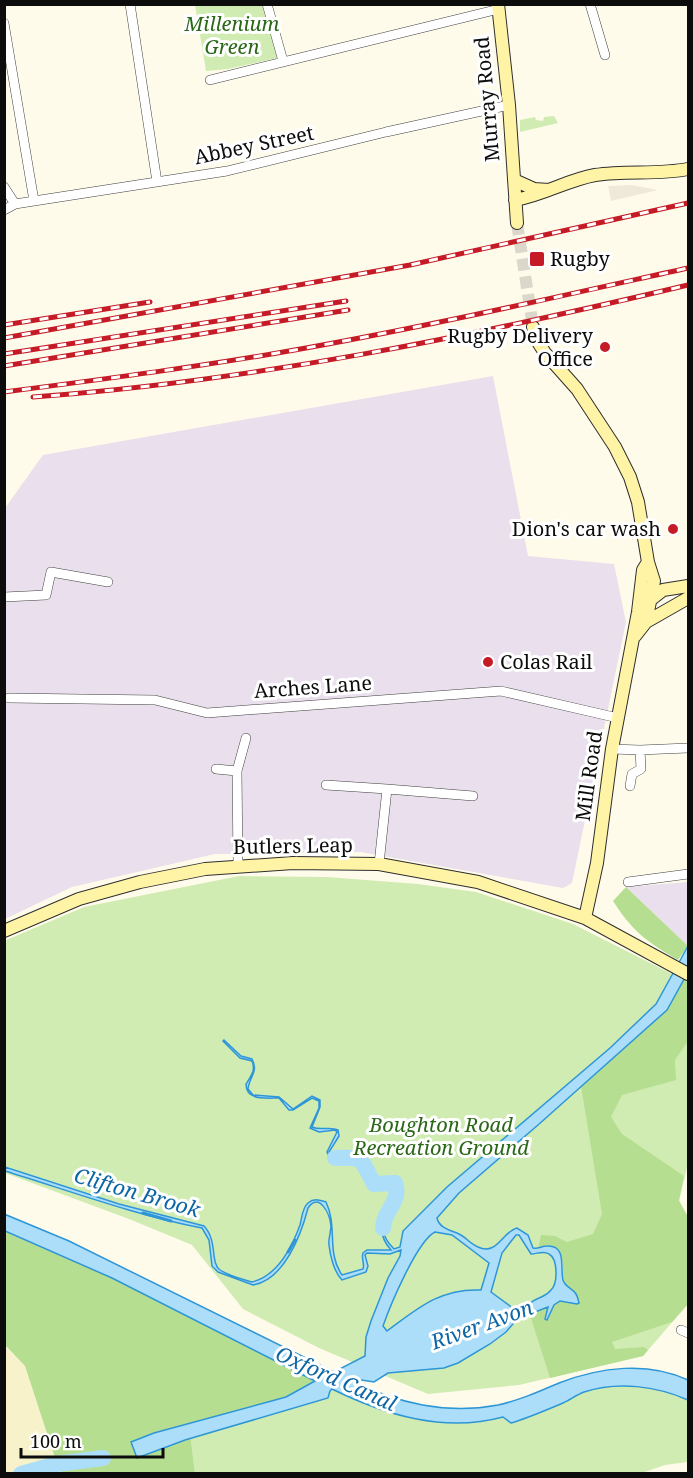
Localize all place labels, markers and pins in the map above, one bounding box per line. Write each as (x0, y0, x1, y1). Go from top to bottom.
place label: Rugby (550, 245, 610, 272)
marker: Rugby (528, 250, 546, 268)
place label: Rugby Delivery Office (447, 322, 594, 372)
marker: Rugby Delivery Office (598, 340, 612, 354)
place label: Dion's car wash (512, 515, 661, 542)
marker: Dion's car wash (666, 522, 680, 536)
place label: Colas Rail (500, 648, 592, 675)
marker: Colas Rail (481, 655, 495, 669)

